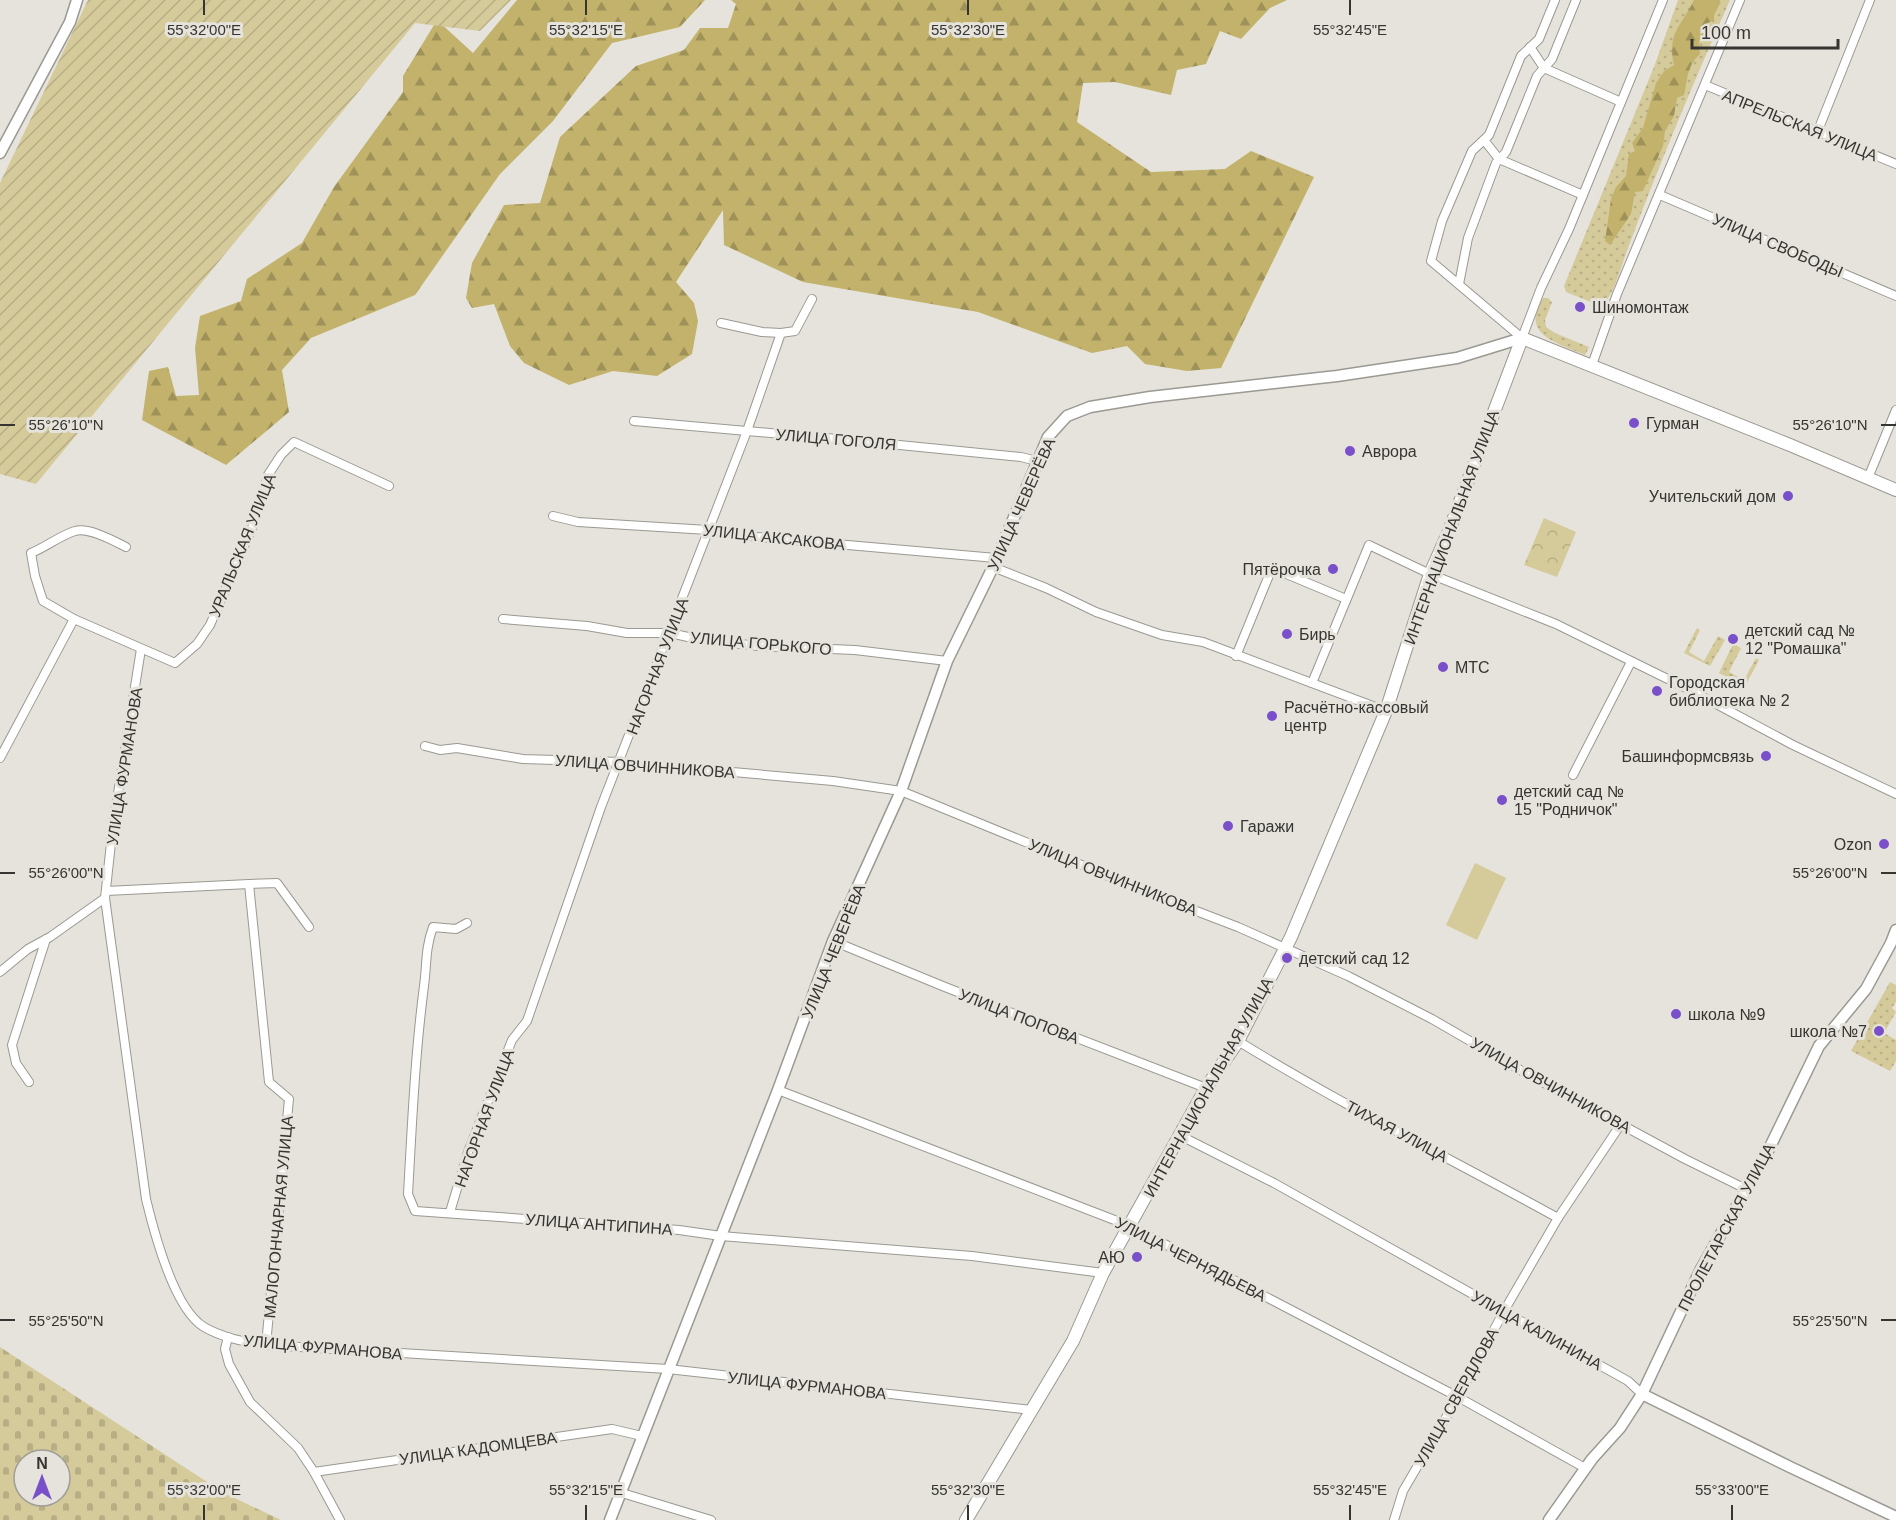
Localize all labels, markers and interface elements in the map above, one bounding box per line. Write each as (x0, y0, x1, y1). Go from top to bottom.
scale bar (1692, 12, 1838, 50)
text: 55°32'00"E (167, 21, 241, 38)
text: 55°32'15"E (549, 21, 623, 38)
text: 55°32'30"E (931, 21, 1005, 38)
text: 55°32'45"E (1313, 21, 1387, 38)
text: 100 m (1701, 23, 1751, 43)
street label: АПРЕЛЬСКАЯ УЛИЦА (1720, 87, 1880, 164)
street label: УЛИЦА СВОБОДЫ (1710, 210, 1846, 281)
place label: Шиномонтаж (1592, 299, 1689, 316)
marker: Шиномонтаж (1573, 300, 1587, 314)
street label: ИНТЕРНАЦИОНАЛЬНАЯ УЛИЦА (1401, 407, 1502, 647)
place label: Гурман (1646, 415, 1699, 432)
text: 55°26'10"N (28, 416, 104, 433)
marker: Гурман (1627, 416, 1641, 430)
text: 55°26'10"N (1792, 416, 1868, 433)
street label: УЛИЦА ГОГОЛЯ (775, 426, 897, 453)
street label: УЛИЦА ЧЕВЕРЁВА (985, 435, 1059, 573)
place label: Аврора (1362, 443, 1417, 460)
marker: Аврора (1343, 444, 1357, 458)
street label: УРАЛЬСКАЯ УЛИЦА (206, 471, 279, 619)
place label: Учительский дом (1649, 488, 1776, 505)
marker: Учительский дом (1781, 489, 1795, 503)
street label: УЛИЦА АКСАКОВА (702, 522, 846, 553)
place label: Пятёрочка (1243, 561, 1321, 578)
marker: Пятёрочка (1326, 562, 1340, 576)
street label: НАГОРНАЯ УЛИЦА (623, 595, 692, 737)
place label: детский сад № 12 "Ромашка" (1745, 622, 1855, 657)
place label: Бирь (1299, 626, 1336, 643)
marker: Бирь (1280, 627, 1294, 641)
street label: УЛИЦА ГОРЬКОГО (690, 629, 832, 658)
marker: детский сад № 12 "Ромашка" (1726, 632, 1740, 646)
place label: МТС (1455, 659, 1490, 676)
marker: МТС (1436, 660, 1450, 674)
place label: Городская библиотека № 2 (1669, 674, 1790, 709)
marker: Городская библиотека № 2 (1650, 684, 1664, 698)
street label: УЛИЦА ФУРМАНОВА (104, 686, 145, 846)
place label: Расчётно-кассовый центр (1284, 699, 1429, 734)
marker: Расчётно-кассовый центр (1265, 709, 1279, 723)
place label: Башинформсвязь (1621, 748, 1754, 765)
marker: Башинформсвязь (1759, 749, 1773, 763)
street label: УЛИЦА ОВЧИННИКОВА (555, 752, 736, 781)
place label: детский сад № 15 "Родничок" (1514, 783, 1624, 818)
marker: детский сад № 15 "Родничок" (1495, 793, 1509, 807)
place label: Гаражи (1240, 818, 1294, 835)
marker: Гаражи (1221, 819, 1235, 833)
street label: УЛИЦА ОВЧИННИКОВА (1026, 836, 1200, 919)
place label: Ozon (1834, 836, 1872, 853)
marker: Ozon (1877, 837, 1891, 851)
text: 55°26'00"N (28, 864, 104, 881)
text: 55°26'00"N (1792, 864, 1868, 881)
street label: УЛИЦА ЧЕВЕРЁВА (799, 881, 868, 1021)
place label: детский сад 12 (1299, 950, 1410, 967)
marker: детский сад 12 (1280, 951, 1294, 965)
street label: ИНТЕРНАЦИОНАЛЬНАЯ УЛИЦА (1141, 974, 1276, 1200)
street label: УЛИЦА ПОПОВА (956, 986, 1082, 1047)
place label: школа №9 (1688, 1006, 1765, 1023)
marker: школа №9 (1669, 1007, 1683, 1021)
place label: школа №7 (1790, 1023, 1867, 1040)
marker: школа №7 (1872, 1024, 1886, 1038)
street label: УЛИЦА ОВЧИННИКОВА (1468, 1034, 1634, 1137)
street label: НАГОРНАЯ УЛИЦА (452, 1047, 517, 1189)
street label: ТИХАЯ УЛИЦА (1343, 1097, 1451, 1166)
street label: МАЛОГОНЧАРНАЯ УЛИЦА (261, 1115, 296, 1319)
street label: ПРОЛЕТАРСКАЯ УЛИЦА (1675, 1140, 1778, 1314)
street label: УЛИЦА АНТИПИНА (525, 1211, 673, 1238)
street label: УЛИЦА ЧЕРНЯДЬЕВА (1113, 1214, 1269, 1305)
place label: АЮ (1098, 1249, 1125, 1266)
marker: АЮ (1130, 1250, 1144, 1264)
street label: УЛИЦА КАЛИНИНА (1469, 1288, 1605, 1373)
text: 55°25'50"N (28, 1312, 104, 1329)
text: 55°25'50"N (1792, 1312, 1868, 1329)
street label: УЛИЦА СВЕРДЛОВА (1411, 1325, 1502, 1469)
street label: УЛИЦА ФУРМАНОВА (243, 1332, 403, 1363)
street label: УЛИЦА ФУРМАНОВА (727, 1369, 887, 1402)
street label: УЛИЦА КАДОМЦЕВА (398, 1429, 558, 1468)
north arrow (12, 1448, 72, 1508)
text: N (36, 1455, 48, 1472)
text: 55°32'00"E (167, 1481, 241, 1498)
text: 55°32'15"E (549, 1481, 623, 1498)
text: 55°32'30"E (931, 1481, 1005, 1498)
text: 55°32'45"E (1313, 1481, 1387, 1498)
text: 55°33'00"E (1695, 1481, 1769, 1498)

